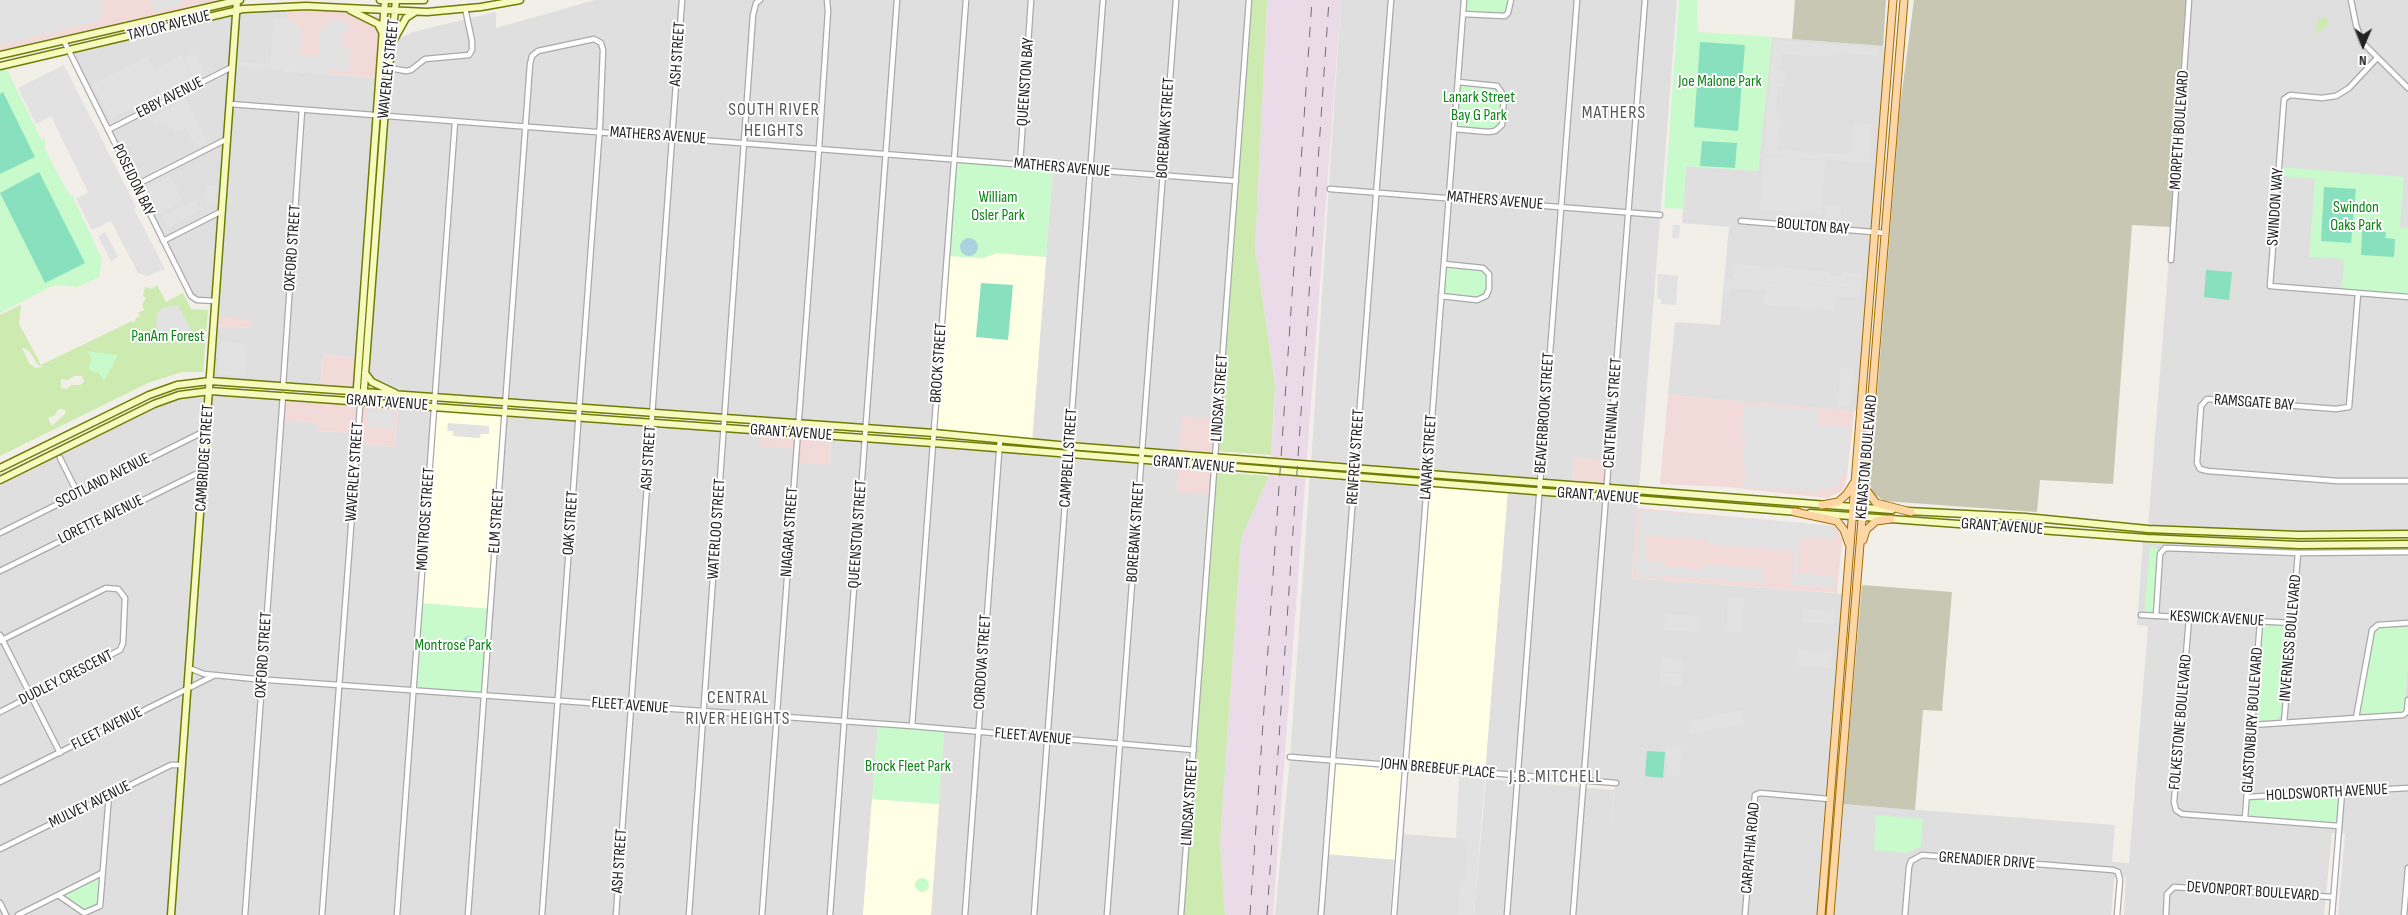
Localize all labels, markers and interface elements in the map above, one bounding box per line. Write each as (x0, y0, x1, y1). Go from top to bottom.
street label: TAYLOR AVENUE (125, 6, 213, 46)
street label: WAVERLEY STREET (374, 18, 404, 120)
north arrow (2338, 20, 2388, 70)
street label: ASH STREET (666, 21, 690, 87)
street label: QUEENSTON BAY (1013, 37, 1039, 127)
text: N (2359, 52, 2367, 69)
street label: MORPETH BOULEVARD (2166, 70, 2194, 190)
park label: Joe Malone Park (1678, 72, 1762, 92)
street label: EBBY AVENUE (133, 73, 207, 123)
street label: BOREBANK STREET (1153, 77, 1179, 179)
park label: Lanark Street Bay G Park (1443, 88, 1515, 126)
district label: SOUTH RIVER HEIGHTS (727, 99, 821, 142)
district label: MATHERS (1581, 102, 1647, 124)
street label: MATHERS AVENUE (609, 123, 707, 149)
street label: POSEIDON BAY (107, 141, 159, 219)
street label: MATHERS AVENUE (1013, 154, 1111, 182)
street label: SWINDON WAY (2264, 167, 2288, 247)
street label: MATHERS AVENUE (1446, 187, 1544, 215)
park label: William Osler Park (971, 188, 1025, 226)
park label: Swindon Oaks Park (2330, 198, 2382, 236)
street label: OXFORD STREET (280, 204, 306, 292)
street label: BOULTON BAY (1776, 214, 1850, 240)
street label: BROCK STREET (927, 322, 951, 404)
park label: PanAm Forest (131, 327, 205, 347)
street label: BEAVERBROOK STREET (1531, 352, 1559, 474)
street label: LINDSAY STREET (1207, 354, 1233, 442)
street label: CENTENNIAL STREET (1600, 357, 1626, 469)
street label: GRANT AVENUE (345, 391, 429, 415)
street label: RAMSGATE BAY (2213, 391, 2295, 415)
street label: KENASTON BOULEVARD (1852, 394, 1882, 520)
street label: CAMBRIDGE STREET (192, 404, 218, 512)
street label: CAMPBELL STREET (1056, 408, 1082, 508)
street label: RENFREW STREET (1343, 409, 1369, 505)
street label: LANARK STREET (1416, 414, 1442, 500)
street label: GRANT AVENUE (749, 421, 833, 445)
street label: WAVERLEY STREET (342, 422, 368, 522)
street label: ASH STREET (637, 425, 661, 491)
street label: SCOTLAND AVENUE (53, 449, 153, 513)
street label: GRANT AVENUE (1152, 452, 1236, 478)
street label: MONTROSE STREET (413, 467, 439, 571)
street label: WATERLOO STREET (704, 478, 730, 580)
street label: QUEENSTON STREET (845, 479, 871, 589)
street label: BOREBANK STREET (1123, 481, 1149, 583)
street label: GRANT AVENUE (1556, 484, 1640, 508)
street label: NIAGARA STREET (777, 486, 803, 578)
street label: ELM STREET (485, 488, 509, 554)
street label: OAK STREET (559, 490, 583, 556)
street label: LORETTE AVENUE (55, 491, 147, 549)
street label: GRANT AVENUE (1960, 515, 2044, 539)
street label: INVERNESS BOULEVARD (2276, 574, 2306, 702)
street label: KESWICK AVENUE (2169, 607, 2265, 631)
street label: OXFORD STREET (251, 611, 277, 699)
street label: CORDOVA STREET (970, 614, 996, 710)
park label: Montrose Park (414, 636, 492, 656)
street label: DUDLEY CRESCENT (16, 646, 116, 710)
street label: GLASTONBURY BOULEVARD (2238, 647, 2268, 793)
street label: FOLKESTONE BOULEVARD (2166, 653, 2196, 791)
district label: CENTRAL RIVER HEIGHTS (684, 687, 792, 730)
street label: FLEET AVENUE (591, 694, 669, 718)
street label: FLEET AVENUE (68, 703, 146, 755)
street label: FLEET AVENUE (994, 724, 1072, 750)
street label: JOHN BREBEUF PLACE (1380, 754, 1496, 784)
park label: Brock Fleet Park (865, 757, 951, 777)
street label: LINDSAY STREET (1177, 758, 1203, 846)
district label: J.B. MITCHELL (1507, 766, 1605, 788)
street label: MULVEY AVENUE (46, 777, 134, 833)
street label: HOLDSWORTH AVENUE (2266, 780, 2388, 806)
street label: CARPATHIA ROAD (1737, 802, 1765, 894)
street label: ASH STREET (608, 828, 632, 894)
street label: GRENADIER DRIVE (1938, 848, 2036, 874)
street label: DEVONPORT BOULEVARD (2186, 878, 2320, 906)

